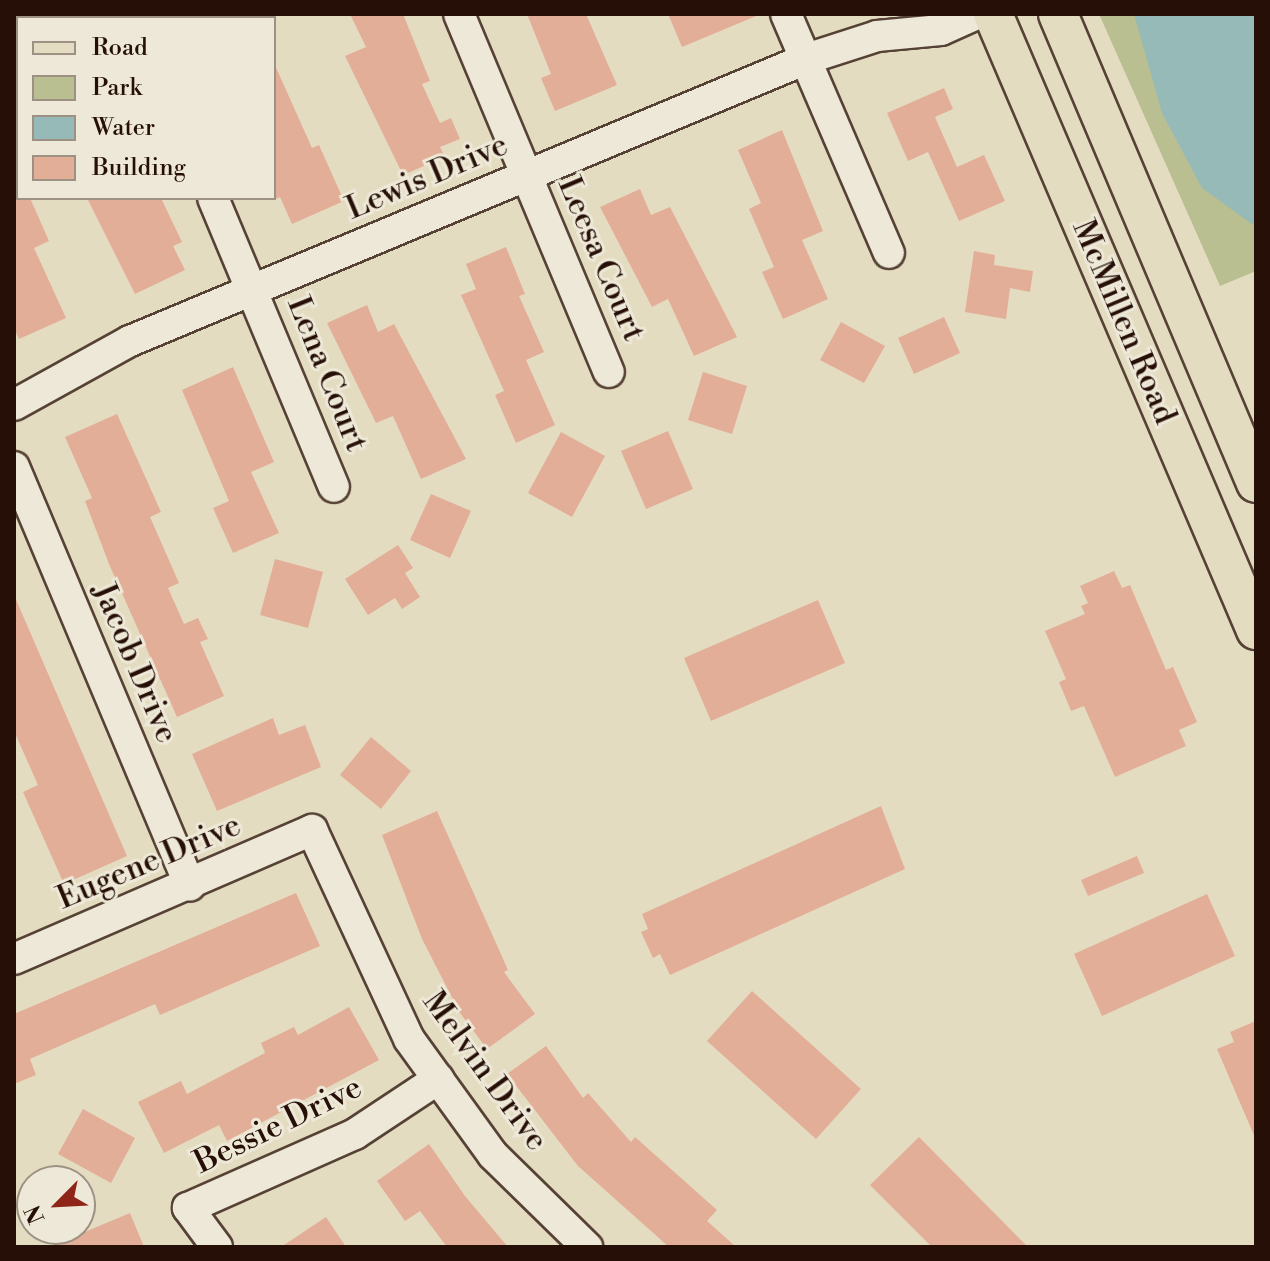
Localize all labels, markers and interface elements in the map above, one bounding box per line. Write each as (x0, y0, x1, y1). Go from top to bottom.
legend (16, 16, 276, 200)
text: Road (92, 33, 148, 63)
text: Park (92, 73, 142, 103)
text: Water (92, 113, 155, 143)
street label: Lewis Drive (340, 126, 514, 228)
text: Building (92, 153, 186, 183)
street label: Leesa Court (549, 171, 653, 347)
street label: McMillen Road (1064, 214, 1184, 430)
street label: Lena Court (279, 291, 375, 457)
street label: Jacob Drive (84, 577, 186, 749)
street label: Eugene Drive (51, 806, 247, 918)
street label: Melvin Drive (414, 984, 556, 1158)
street label: Bessie Drive (188, 1068, 368, 1182)
north arrow (16, 1165, 96, 1245)
text: N (20, 1201, 51, 1228)

